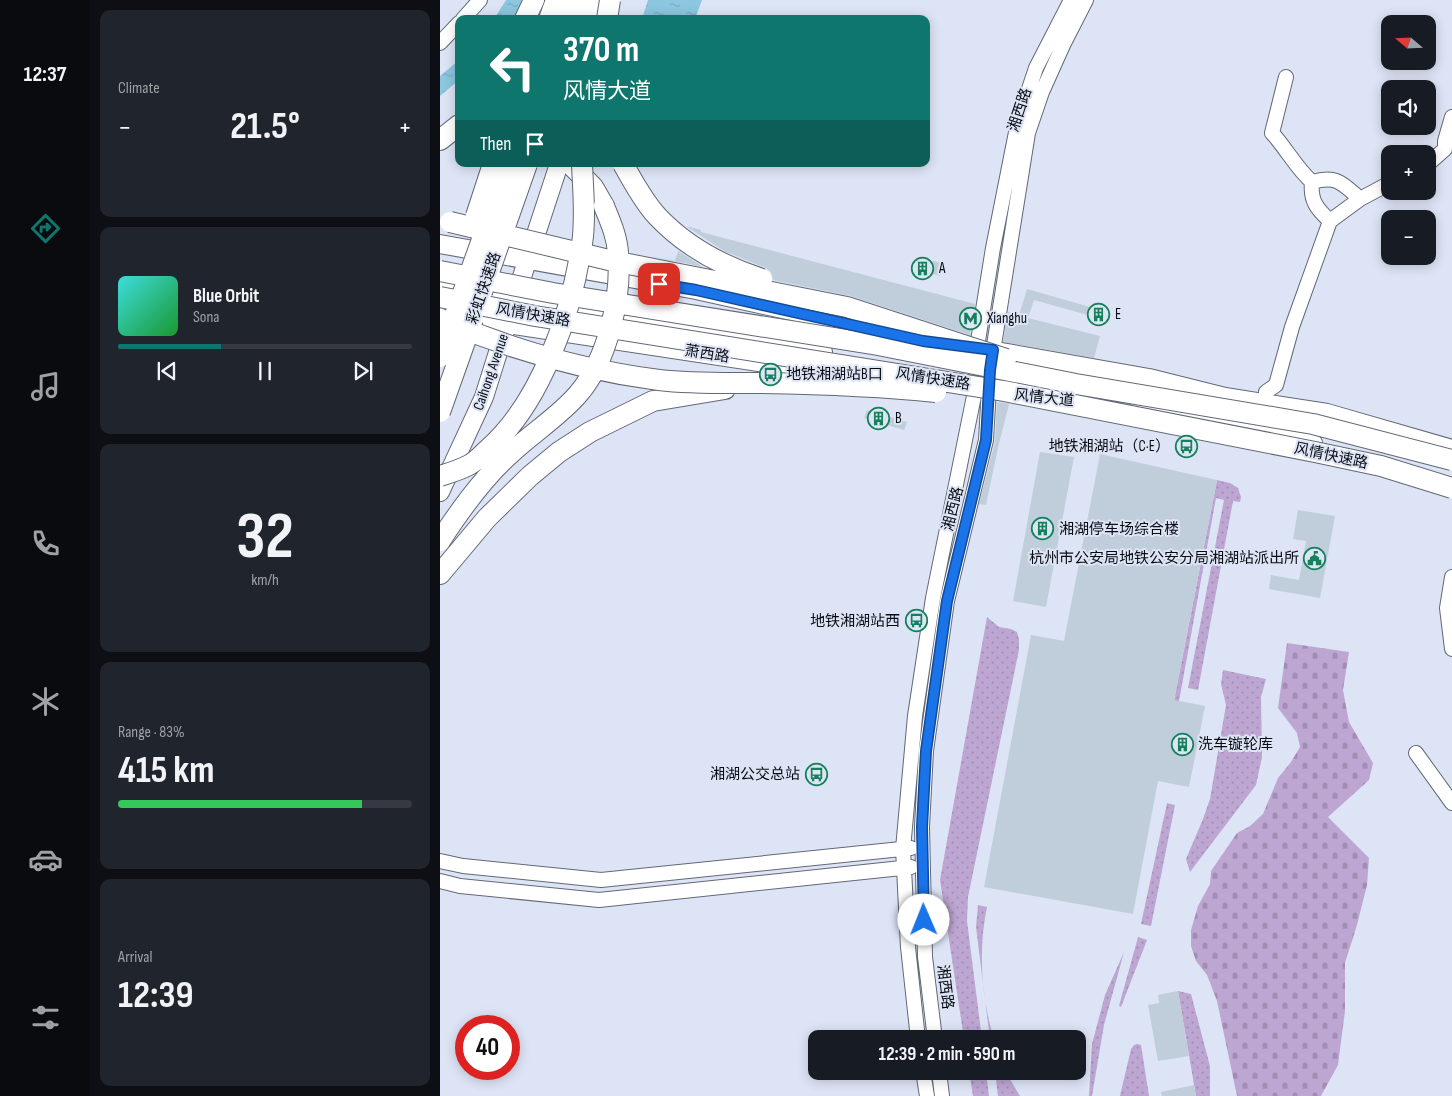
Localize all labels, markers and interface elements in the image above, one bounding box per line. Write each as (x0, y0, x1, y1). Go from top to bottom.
north arrow (1381, 15, 1436, 70)
map controls (1381, 15, 1436, 265)
text: 370 m (563, 29, 639, 72)
icon: left (480, 35, 545, 100)
text: 12:37 (24, 61, 66, 88)
text: 风情大道 (563, 78, 651, 105)
text: Climate (118, 79, 160, 98)
button: sound (1381, 80, 1436, 135)
street label: 湘西路 (1004, 86, 1036, 134)
text: 21.5° (230, 104, 300, 149)
text: − (118, 111, 132, 144)
text: + (398, 111, 412, 144)
icon: arrive (521, 130, 549, 158)
text: Then (480, 133, 511, 156)
button: + (1381, 145, 1436, 200)
button: − (1381, 210, 1436, 265)
icon: directions (28, 211, 63, 246)
street label: 彩虹快速路 (463, 249, 505, 327)
building icon: A (911, 256, 935, 280)
place label: A (938, 259, 946, 278)
pin (638, 263, 680, 305)
icon: arrive (645, 270, 673, 298)
text: Blue Orbit (193, 285, 259, 308)
street label: 风情快速路 (494, 299, 572, 331)
building icon: E (1087, 302, 1111, 326)
place label: E (1115, 305, 1121, 324)
metro station icon: Xianghu (959, 306, 983, 330)
text: Sona (193, 308, 220, 327)
place label: Xianghu (986, 309, 1027, 328)
street label: Caihong Avenue (469, 331, 513, 413)
street label: 萧西路 (683, 341, 731, 367)
icon: previous (153, 357, 181, 385)
icon: pause (251, 357, 279, 385)
icon: next (349, 357, 377, 385)
bus stop icon: 地铁湘湖站B口 (758, 362, 782, 386)
street label: 风情快速路 (894, 364, 972, 394)
place label: 地铁湘湖站B口 (786, 365, 883, 384)
icon: music (28, 369, 63, 404)
street label: 风情大道 (1013, 385, 1075, 411)
building icon: B (867, 406, 891, 430)
place label: B (895, 409, 902, 428)
bus stop icon: 地铁湘湖站（C·E） (1174, 434, 1198, 458)
place label: 地铁湘湖站（C·E） (1049, 437, 1170, 456)
street label: 风情快速路 (1292, 439, 1370, 473)
street label: 湘西路 (938, 485, 968, 533)
text: 32 (236, 499, 294, 577)
building icon: 湘湖停车场综合楼 (1031, 517, 1055, 541)
place label: 湘湖停车场综合楼 (1059, 520, 1179, 539)
icon: phone (28, 526, 63, 561)
public building icon: 杭州市公安局地铁公安分局湘湖站派出所 (1303, 546, 1327, 570)
place label: 杭州市公安局地铁公安分局湘湖站派出所 (1029, 549, 1299, 568)
text: km/h (251, 571, 279, 590)
bus stop icon: 地铁湘湖站西 (904, 609, 928, 633)
place label: 地铁湘湖站西 (810, 612, 900, 631)
icon: climate (28, 684, 63, 719)
text: Range · 83% (118, 723, 185, 742)
building icon: 洗车镟轮库 (1170, 732, 1194, 756)
place label: 洗车镟轮库 (1198, 735, 1273, 754)
text: 415 km (118, 748, 215, 793)
bus stop icon: 湘湖公交总站 (804, 762, 828, 786)
place label: 湘湖公交总站 (710, 765, 800, 784)
icon: car (28, 842, 63, 877)
position arrow (897, 893, 949, 945)
text: Arrival (118, 948, 152, 967)
street label: 湘西路 (933, 964, 957, 1010)
text: 12:39 (118, 973, 193, 1018)
icon: filters (28, 1000, 63, 1035)
speed limit sign: 40 (455, 1015, 520, 1080)
text: 12:39 · 2 min · 590 m (879, 1043, 1015, 1066)

